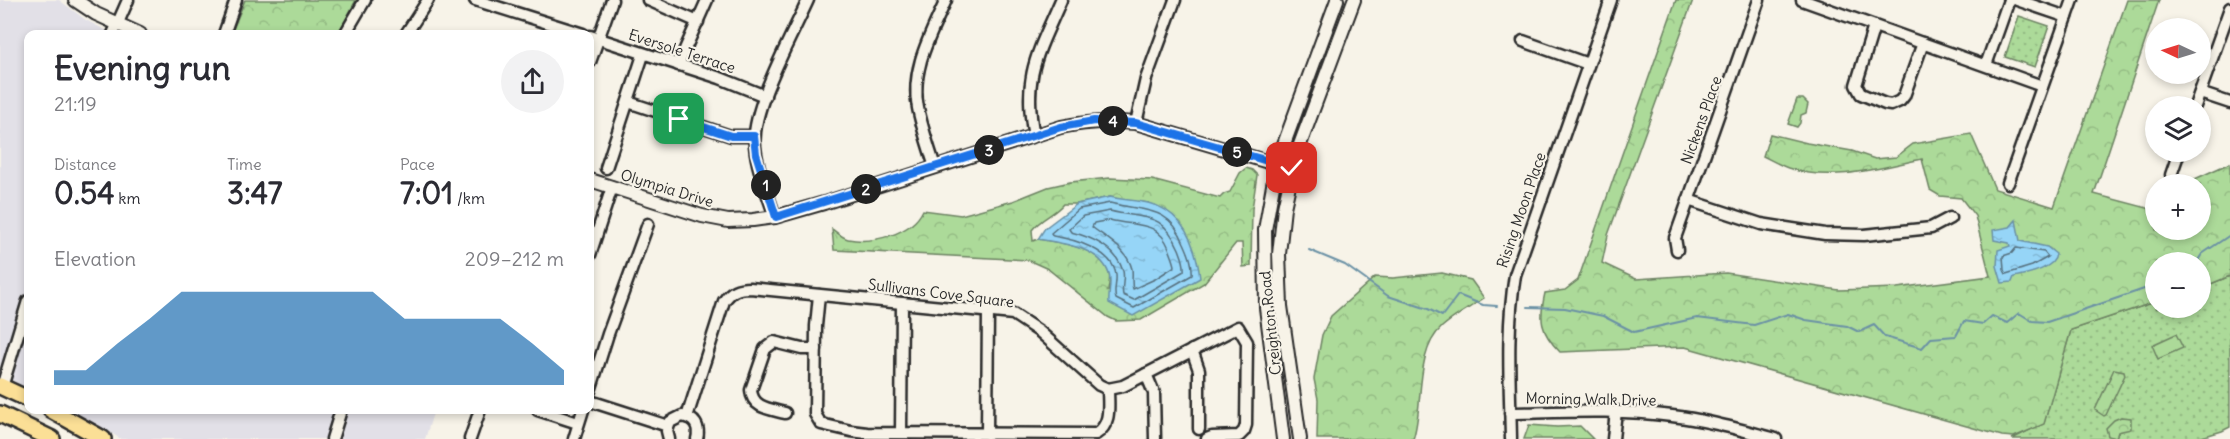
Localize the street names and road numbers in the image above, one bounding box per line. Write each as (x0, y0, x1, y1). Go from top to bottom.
street label: Eversole Terrace (626, 25, 738, 77)
street label: Nickens Place (1676, 73, 1726, 167)
street label: Rising Moon Place (1492, 150, 1550, 270)
street label: Olympia Drive (618, 165, 716, 211)
street label: Creighton Road (1255, 270, 1285, 376)
street label: Sullivans Cove Square (867, 275, 1015, 311)
street label: Morning Walk Drive (1525, 388, 1657, 410)

